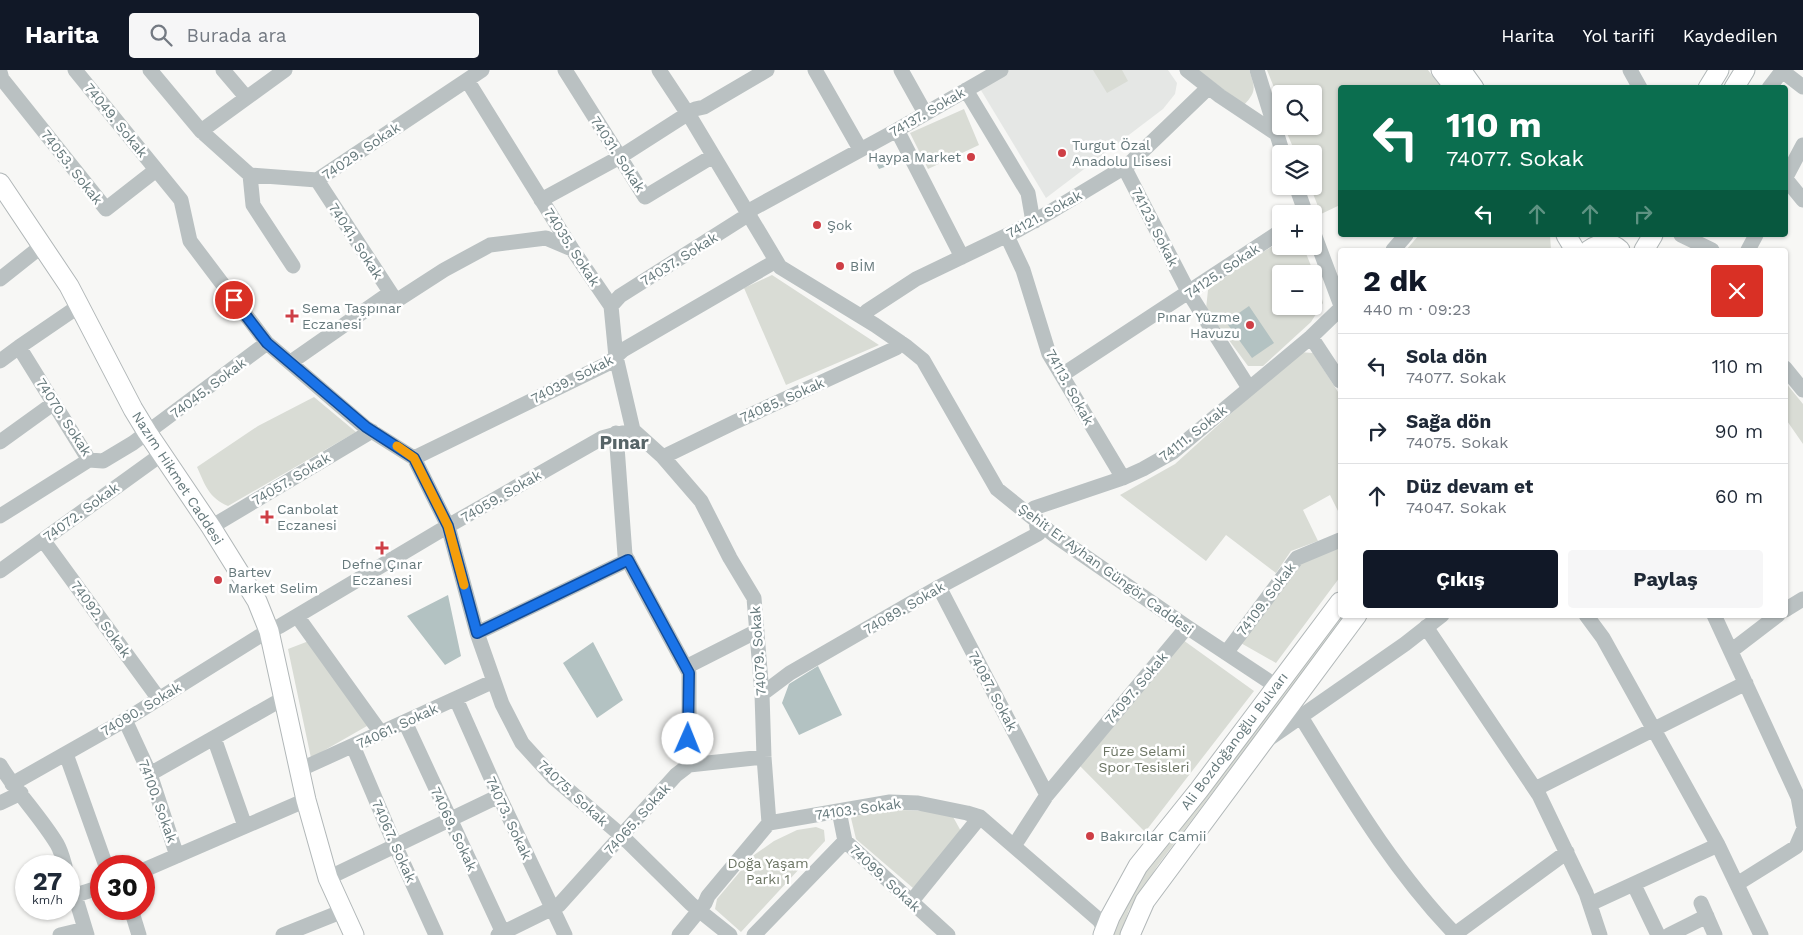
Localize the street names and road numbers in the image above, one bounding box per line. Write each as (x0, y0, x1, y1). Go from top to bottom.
street label: 74049. Sokak (81, 80, 151, 160)
street label: 74137. Sokak (886, 84, 968, 140)
street label: 74031. Sokak (588, 113, 648, 195)
street label: 74029. Sokak (319, 119, 403, 183)
street label: 74053. Sokak (38, 127, 106, 207)
street label: 74123. Sokak (1128, 185, 1182, 269)
street label: 74121. Sokak (1003, 187, 1085, 241)
street label: 74041. Sokak (325, 200, 387, 282)
street label: 74035. Sokak (541, 205, 603, 289)
street label: 74037. Sokak (638, 229, 720, 289)
street label: 74125. Sokak (1182, 240, 1262, 302)
street label: 74113. Sokak (1043, 346, 1097, 428)
street label: 74039. Sokak (528, 351, 616, 407)
street label: 74045. Sokak (167, 354, 249, 422)
street label: 74085. Sokak (737, 374, 827, 426)
street label: 74070. Sokak (33, 375, 95, 459)
street label: 74111. Sokak (1156, 402, 1230, 464)
street label: Nazım Hikmet Caddesi (129, 408, 227, 548)
street label: 74057. Sokak (249, 449, 333, 509)
street label: 74059. Sokak (458, 466, 544, 526)
street label: 74072. Sokak (40, 479, 122, 545)
street label: Şehit Er Ayhan Güngör Caddesi (1015, 500, 1197, 638)
street label: 74109. Sokak (1233, 559, 1299, 639)
street label: 74092. Sokak (68, 578, 134, 660)
street label: 74089. Sokak (861, 578, 947, 638)
street label: 74079. Sokak (747, 606, 769, 696)
street label: 74087. Sokak (965, 648, 1021, 734)
street label: 74097. Sokak (1101, 649, 1171, 727)
street label: Ali Bozdoğanoğlu Bulvarı (1177, 669, 1291, 813)
street label: 74090. Sokak (98, 679, 184, 739)
street label: 74061. Sokak (354, 700, 440, 752)
street label: 74100. Sokak (136, 757, 180, 845)
street label: 74075. Sokak (535, 757, 611, 829)
street label: 74073. Sokak (483, 774, 535, 862)
street label: 74065. Sokak (601, 780, 673, 858)
street label: 74069. Sokak (428, 785, 480, 874)
street label: 74103. Sokak (814, 795, 902, 823)
street label: 74067. Sokak (369, 797, 419, 885)
street label: 74099. Sokak (846, 841, 924, 915)

